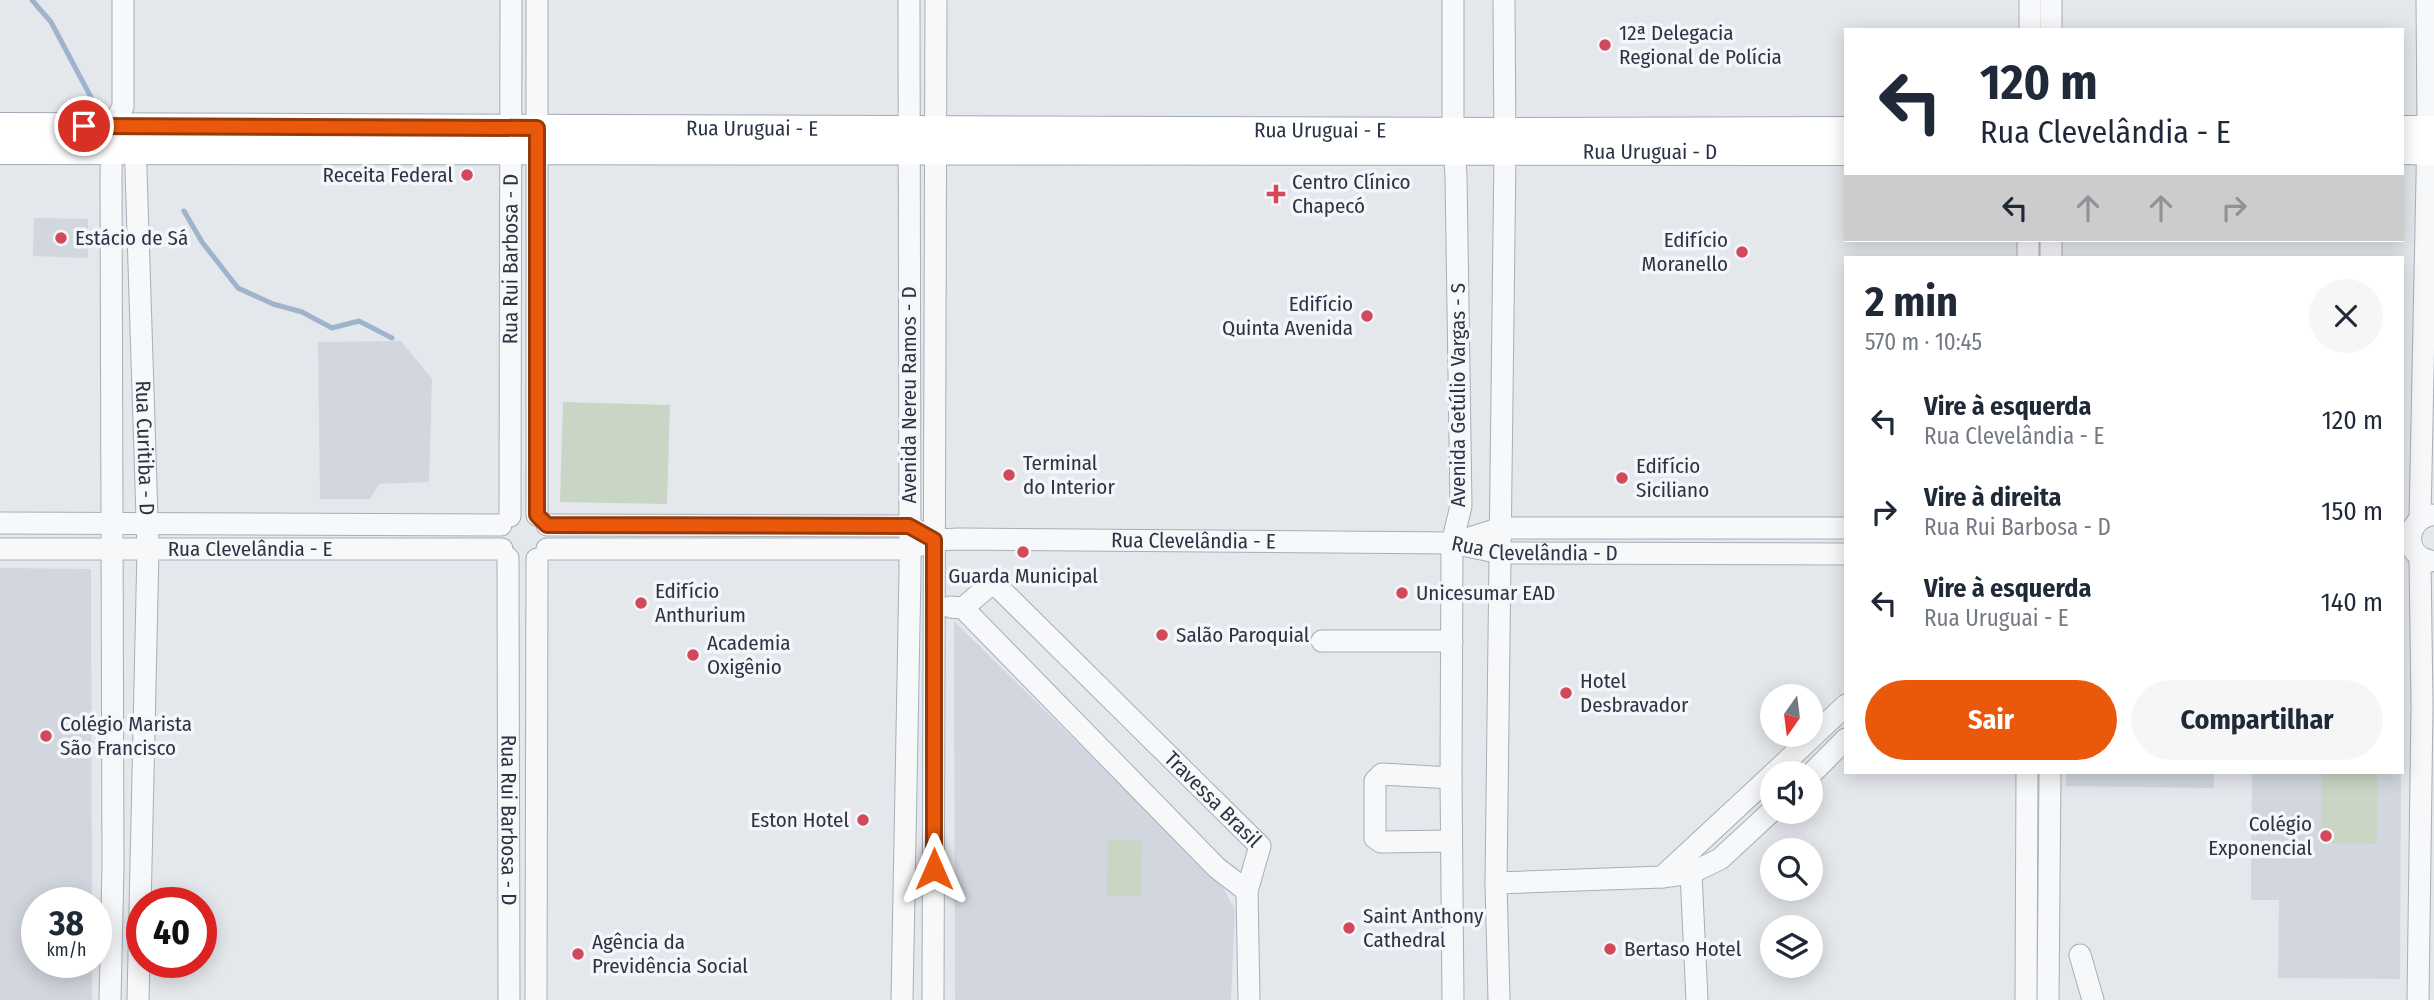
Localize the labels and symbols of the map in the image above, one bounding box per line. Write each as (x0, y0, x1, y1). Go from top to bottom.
place label: 12ª Delegacia Regional de Polícia (1619, 20, 1782, 70)
marker: 12ª Delegacia Regional de Polícia (1597, 37, 1613, 53)
pin (54, 96, 114, 156)
street label: Rua Uruguai - E (686, 115, 818, 142)
street label: Rua Uruguai - E (1254, 117, 1386, 144)
street label: Rua Uruguai - D (1583, 139, 1717, 165)
place label: Receita Federal (323, 162, 453, 188)
marker: Receita Federal (459, 167, 475, 183)
place label: Centro Clínico Chapecó (1292, 169, 1411, 219)
street label: Rua Rui Barbosa - D (497, 174, 524, 344)
marker: Centro Clínico Chapecó (1266, 184, 1286, 204)
place label: Estácio de Sá (75, 225, 188, 251)
place label: Edifício Moranello (1642, 227, 1728, 277)
marker: Estácio de Sá (53, 230, 69, 246)
marker: Edifício Moranello (1734, 244, 1750, 260)
street label: Avenida Getúlio Vargas - S (1445, 283, 1471, 507)
street label: Avenida Nereu Ramos - D (896, 286, 922, 504)
place label: Edifício Quinta Avenida (1222, 291, 1353, 341)
marker: Edifício Quinta Avenida (1359, 308, 1375, 324)
street label: Rua Curitiba - D (130, 380, 160, 516)
place label: Terminal do Interior (1023, 450, 1115, 500)
place label: Edifício Siciliano (1636, 453, 1709, 503)
marker: Terminal do Interior (1001, 467, 1017, 483)
marker: Edifício Siciliano (1614, 470, 1630, 486)
street label: Rua Clevelândia - E (1111, 527, 1276, 555)
street label: Rua Clevelândia - D (1449, 530, 1618, 566)
street label: Rua Clevelândia - E (168, 536, 332, 562)
marker: Guarda Municipal (1015, 544, 1031, 560)
place label: Guarda Municipal (948, 563, 1098, 589)
place label: Edifício Anthurium (655, 578, 746, 628)
place label: Unicesumar EAD (1416, 580, 1555, 606)
marker: Unicesumar EAD (1394, 585, 1410, 601)
marker: Edifício Anthurium (633, 595, 649, 611)
place label: Salão Paroquial (1176, 622, 1310, 648)
marker: Salão Paroquial (1154, 627, 1170, 643)
place label: Academia Oxigênio (707, 630, 790, 680)
marker: Academia Oxigênio (685, 647, 701, 663)
place label: Hotel Desbravador (1580, 668, 1689, 718)
north arrow (1760, 684, 1824, 747)
marker: Hotel Desbravador (1558, 685, 1574, 701)
place label: Colégio Marista São Francisco (60, 711, 192, 761)
marker: Colégio Marista São Francisco (38, 728, 54, 744)
street label: Rua Rui Barbosa - D (495, 735, 522, 905)
street label: Travessa Brasil (1159, 746, 1267, 853)
place label: Eston Hotel (750, 807, 849, 833)
place label: Colégio Exponencial (2208, 811, 2312, 861)
marker: Eston Hotel (855, 812, 871, 828)
marker: Colégio Exponencial (2318, 828, 2334, 844)
position arrow (897, 832, 971, 906)
speed limit sign: 40 (126, 887, 217, 978)
place label: Saint Anthony Cathedral (1363, 903, 1484, 953)
marker: Saint Anthony Cathedral (1341, 920, 1357, 936)
place label: Agência da Previdência Social (592, 929, 748, 979)
place label: Bertaso Hotel (1624, 936, 1742, 962)
marker: Bertaso Hotel (1602, 941, 1618, 957)
marker: Agência da Previdência Social (570, 946, 586, 962)

